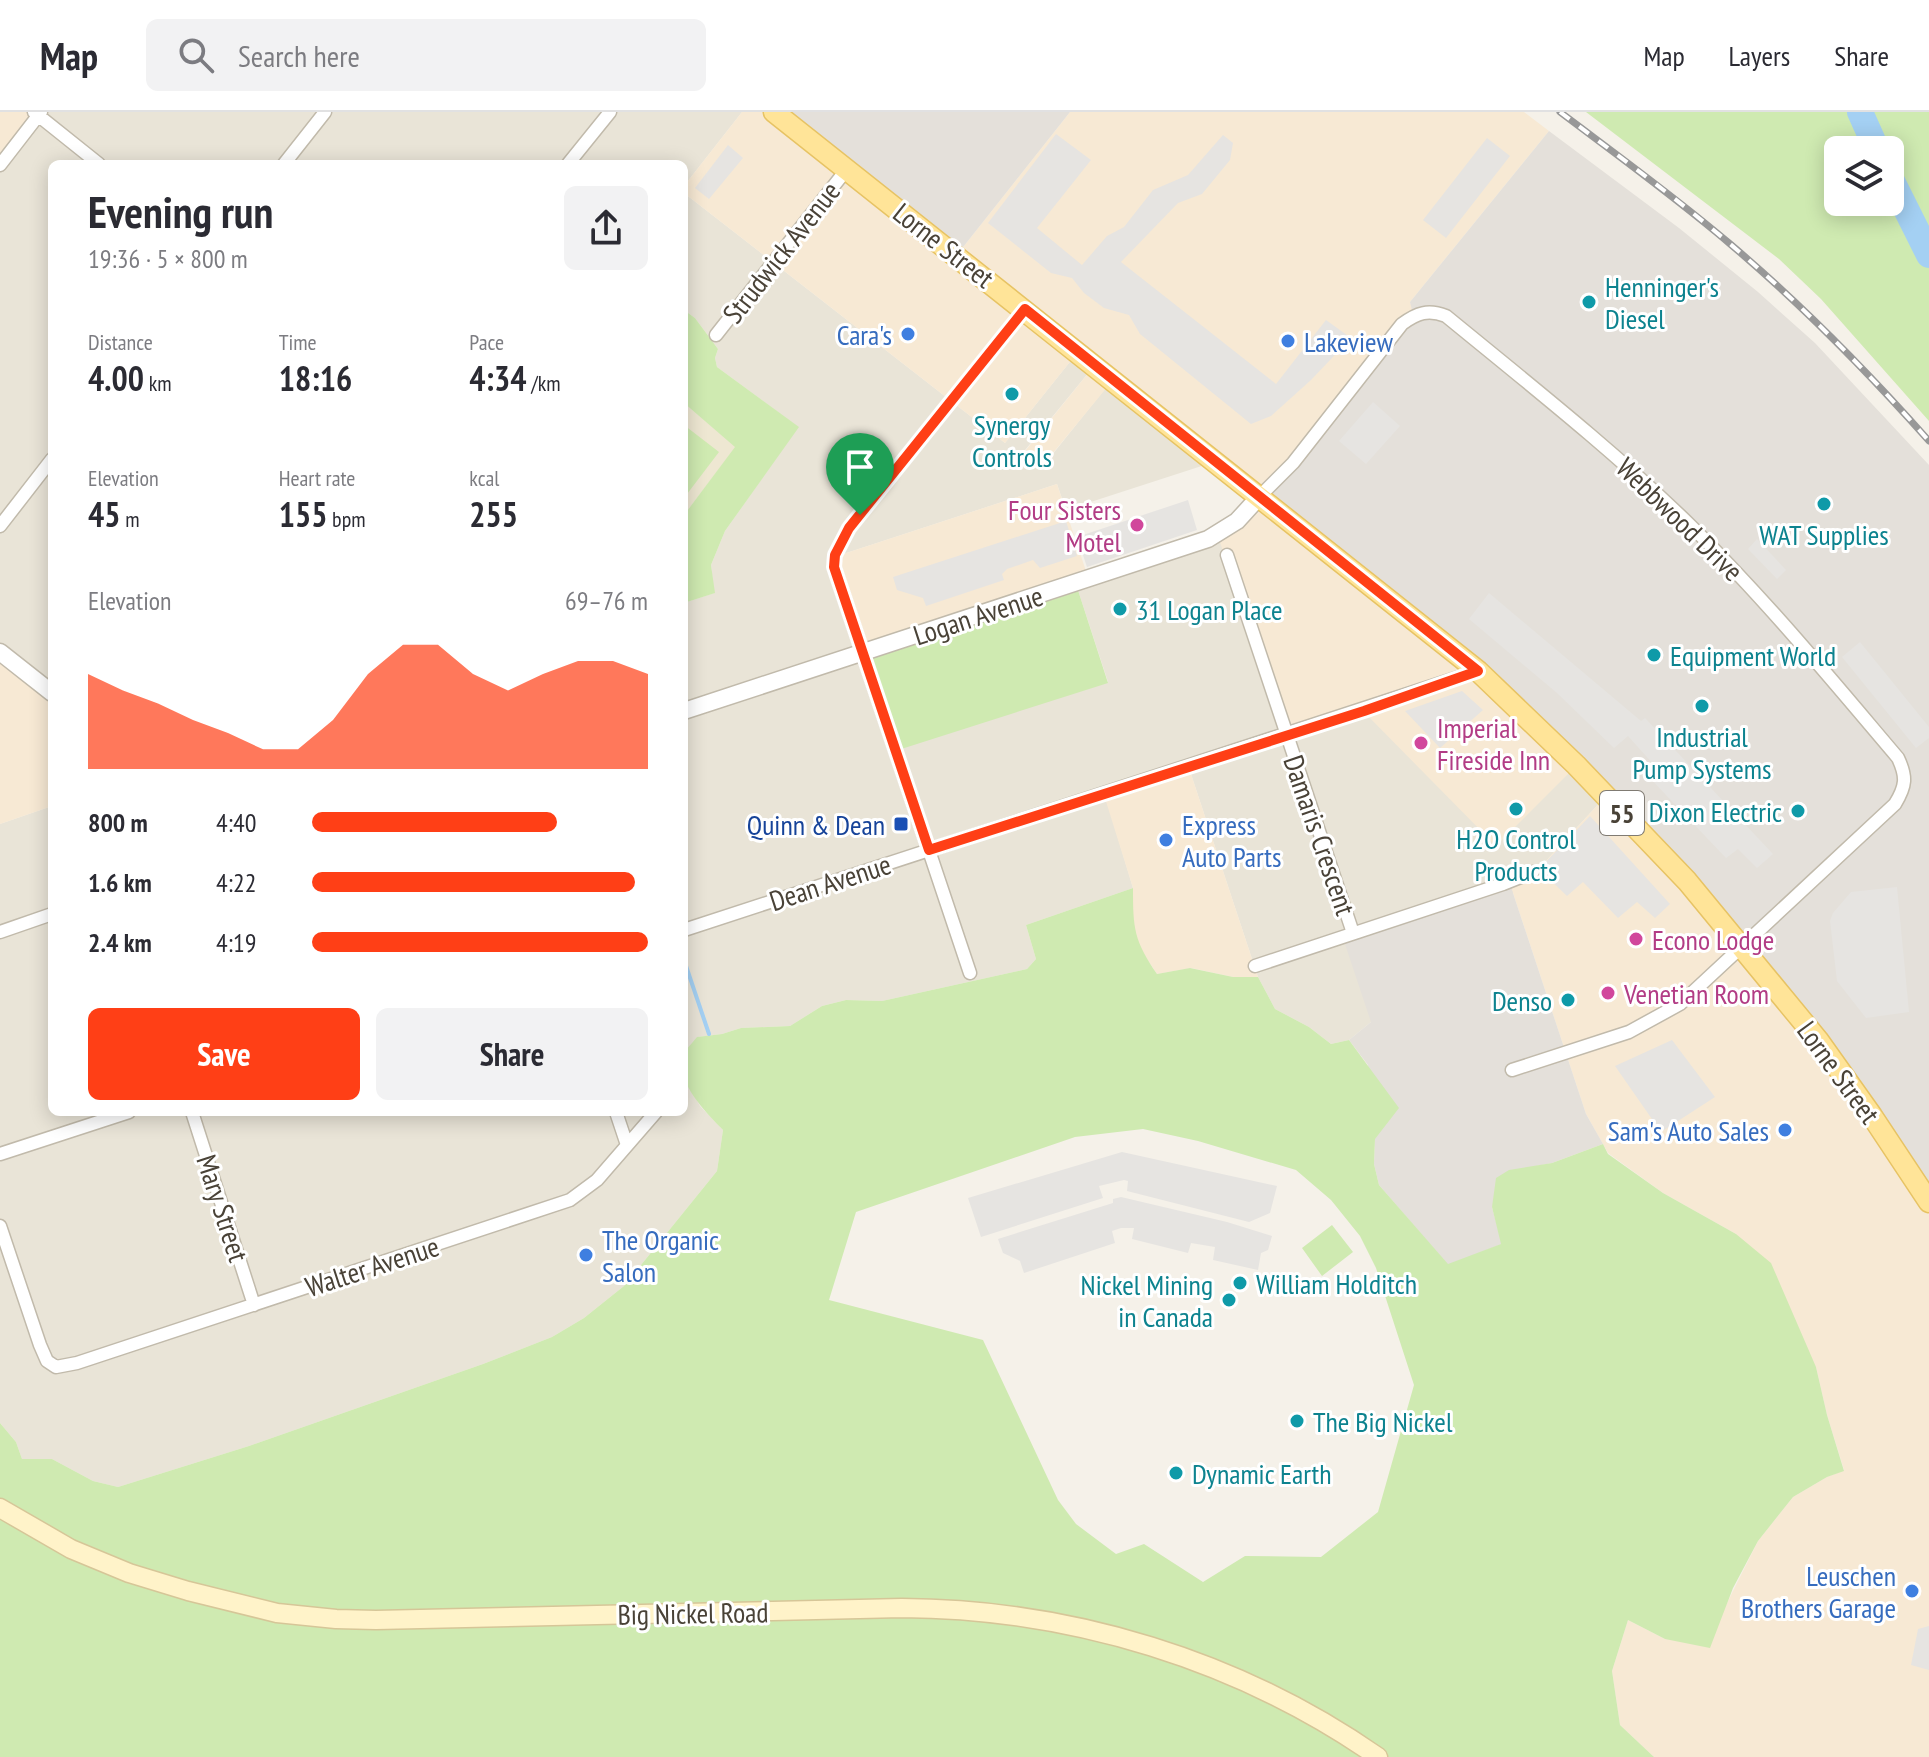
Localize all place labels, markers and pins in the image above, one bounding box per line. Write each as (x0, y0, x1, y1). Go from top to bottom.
place label: Henninger's Diesel (1605, 268, 1719, 337)
marker: Henninger's Diesel (1580, 293, 1598, 311)
place label: Cara's (837, 316, 892, 353)
place label: Lakeview (1304, 323, 1393, 360)
marker: Cara's (899, 325, 917, 343)
marker: Lakeview (1279, 332, 1297, 350)
marker: Synergy Controls (1003, 385, 1021, 403)
place label: Synergy Controls (972, 406, 1052, 475)
pin (826, 433, 894, 515)
place label: Four Sisters Motel (1008, 491, 1121, 560)
marker: WAT Supplies (1815, 495, 1833, 513)
marker: Four Sisters Motel (1128, 516, 1146, 534)
place label: WAT Supplies (1759, 516, 1889, 553)
place label: 31 Logan Place (1136, 591, 1283, 628)
marker: 31 Logan Place (1111, 600, 1129, 618)
place label: Equipment World (1670, 637, 1836, 674)
marker: Equipment World (1645, 646, 1663, 664)
marker: Industrial Pump Systems (1693, 697, 1711, 715)
place label: Imperial Fireside Inn (1437, 709, 1550, 778)
place label: Industrial Pump Systems (1632, 718, 1772, 787)
marker: Imperial Fireside Inn (1412, 734, 1430, 752)
place label: Dixon Electric (1649, 793, 1782, 830)
marker: H2O Control Products (1507, 800, 1525, 818)
marker: Dixon Electric (1789, 802, 1807, 820)
place label: Quinn & Dean (747, 806, 885, 843)
place label: Express Auto Parts (1182, 806, 1282, 875)
marker: Quinn & Dean (892, 815, 910, 833)
place label: H2O Control Products (1456, 820, 1576, 889)
marker: Express Auto Parts (1157, 831, 1175, 849)
place label: Econo Lodge (1652, 921, 1774, 958)
marker: Econo Lodge (1627, 930, 1645, 948)
place label: Venetian Room (1623, 975, 1769, 1012)
place label: Denso (1492, 982, 1552, 1019)
marker: Venetian Room (1599, 984, 1617, 1002)
marker: Denso (1559, 991, 1577, 1009)
place label: Sam's Auto Sales (1608, 1112, 1769, 1149)
marker: Sam's Auto Sales (1776, 1121, 1794, 1139)
place label: The Organic Salon (602, 1221, 719, 1290)
marker: The Organic Salon (577, 1246, 595, 1264)
place label: William Holditch (1256, 1265, 1417, 1302)
place label: Nickel Mining in Canada (1081, 1266, 1213, 1335)
marker: William Holditch (1231, 1274, 1249, 1292)
marker: Nickel Mining in Canada (1220, 1291, 1238, 1309)
place label: The Big Nickel (1313, 1403, 1453, 1440)
marker: The Big Nickel (1288, 1412, 1306, 1430)
place label: Dynamic Earth (1192, 1455, 1332, 1492)
marker: Dynamic Earth (1167, 1464, 1185, 1482)
place label: Leuschen Brothers Garage (1741, 1557, 1896, 1626)
marker: Leuschen Brothers Garage (1903, 1582, 1921, 1600)

